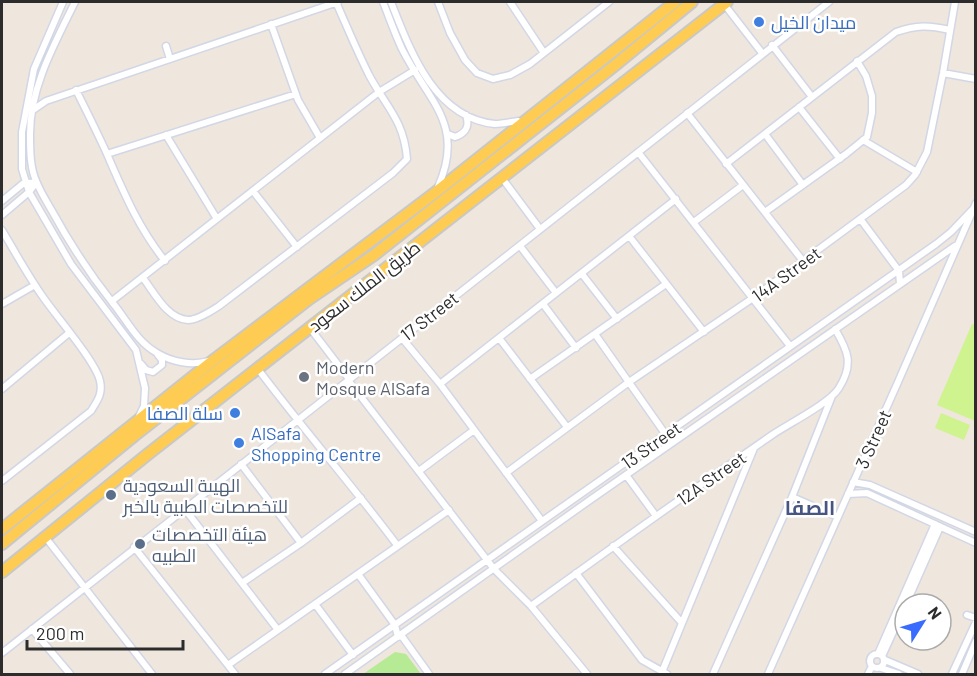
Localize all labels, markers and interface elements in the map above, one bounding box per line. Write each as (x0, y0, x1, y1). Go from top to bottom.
place label: ميدان الخيل (771, 11, 856, 34)
marker: ميدان الخيل (752, 15, 766, 29)
street label: طريق الملك سعود (304, 235, 426, 338)
street label: 14A Street (747, 242, 825, 306)
street label: 17 Street (396, 287, 462, 345)
place label: Modern Mosque AlSafa (316, 356, 430, 399)
marker: Modern Mosque AlSafa (297, 370, 311, 384)
place label: سلة الصفا (147, 402, 223, 424)
marker: سلة الصفا (228, 406, 242, 420)
street label: 3 Street (850, 406, 896, 472)
street label: 13 Street (617, 416, 685, 474)
place label: AlSafa Shopping Centre (251, 422, 381, 465)
marker: AlSafa Shopping Centre (232, 436, 246, 450)
street label: 12A Street (672, 446, 750, 510)
place label: الهيىة السعودية للتخصصات الطبية بالخبر (122, 474, 288, 518)
marker: الهيىة السعودية للتخصصات الطبية بالخبر (104, 488, 118, 502)
district label: الصفا (785, 495, 835, 519)
place label: هيئة التخصصات الطبيه (152, 523, 267, 566)
marker: هيئة التخصصات الطبيه (133, 537, 147, 551)
north arrow (893, 592, 953, 652)
text: N (925, 603, 946, 623)
scale bar (27, 613, 183, 651)
text: 200 m (36, 622, 84, 644)

